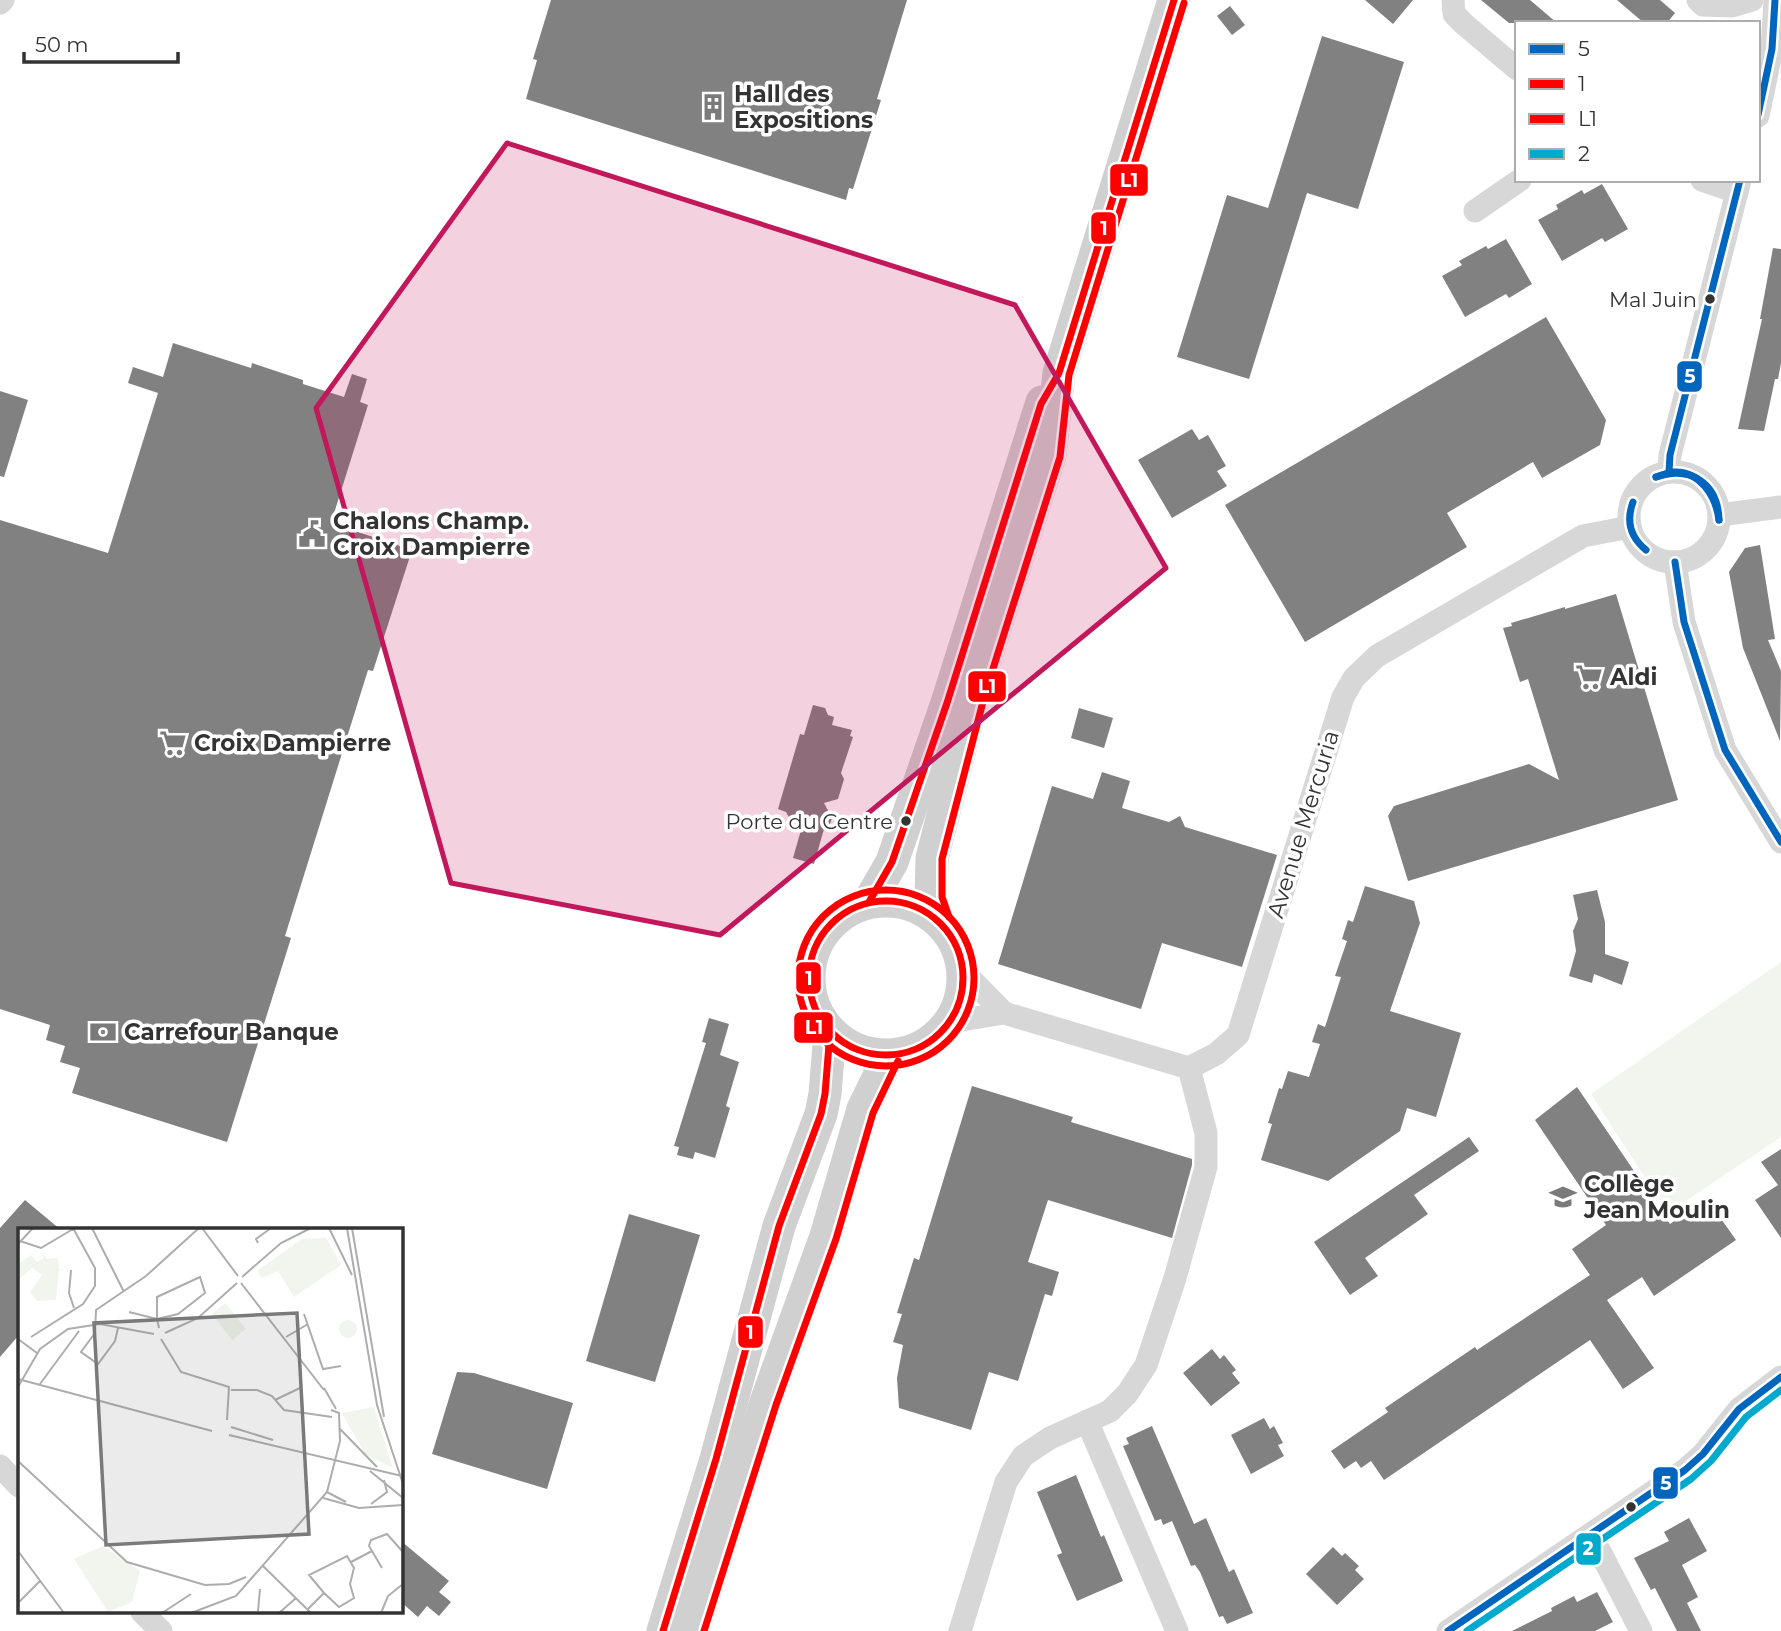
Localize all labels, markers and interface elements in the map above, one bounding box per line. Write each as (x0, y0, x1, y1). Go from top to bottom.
scale bar (24, 21, 178, 65)
legend (1515, 21, 1760, 182)
text: 50 m (35, 32, 89, 57)
text: 5 (1578, 36, 1590, 61)
text: 1 (1578, 71, 1586, 96)
place label: Hall des Expositions (734, 80, 873, 134)
building icon: Hall des Expositions (698, 92, 728, 122)
text: L1 (1578, 106, 1597, 131)
text: 2 (1578, 141, 1590, 166)
line badge: L1 (1109, 163, 1149, 197)
text: L1 (1120, 169, 1138, 192)
line badge: 1 (1090, 211, 1117, 245)
text: 1 (1100, 217, 1108, 240)
place label: Mal Juin (1609, 287, 1697, 312)
marker: Mal Juin (1703, 292, 1717, 306)
line badge: 5 (1676, 360, 1703, 393)
text: 5 (1684, 365, 1696, 388)
place label: Chalons Champ. Croix Dampierre (333, 507, 530, 561)
public building icon: Chalons Champ. Croix Dampierre (297, 519, 327, 549)
supermarket icon: Aldi (1574, 662, 1604, 692)
place label: Aldi (1609, 663, 1657, 691)
line badge: L1 (967, 670, 1007, 703)
text: L1 (978, 675, 996, 698)
street label: Avenue Mercuria (1261, 727, 1345, 921)
supermarket icon: Croix Dampierre (158, 728, 188, 758)
place label: Croix Dampierre (194, 729, 391, 757)
place label: Porte du Centre (725, 809, 893, 834)
marker: Porte du Centre (899, 814, 913, 828)
line badge: 1 (795, 961, 822, 995)
text: 1 (805, 967, 813, 990)
line badge: L1 (793, 1011, 834, 1044)
text: L1 (805, 1016, 823, 1039)
bank icon: Carrefour Banque (88, 1017, 118, 1047)
place label: Carrefour Banque (124, 1018, 339, 1046)
place label: Collège Jean Moulin (1583, 1170, 1730, 1224)
school or university icon: Collège Jean Moulin (1548, 1182, 1578, 1212)
inset map (18, 1228, 402, 1614)
line badge: 1 (737, 1315, 764, 1349)
text: 1 (746, 1321, 754, 1344)
line badge: 5 (1652, 1466, 1679, 1500)
text: 5 (1660, 1472, 1672, 1495)
unlabelled marker (1624, 1500, 1638, 1514)
line badge: 2 (1575, 1532, 1602, 1566)
text: 2 (1582, 1537, 1594, 1560)

